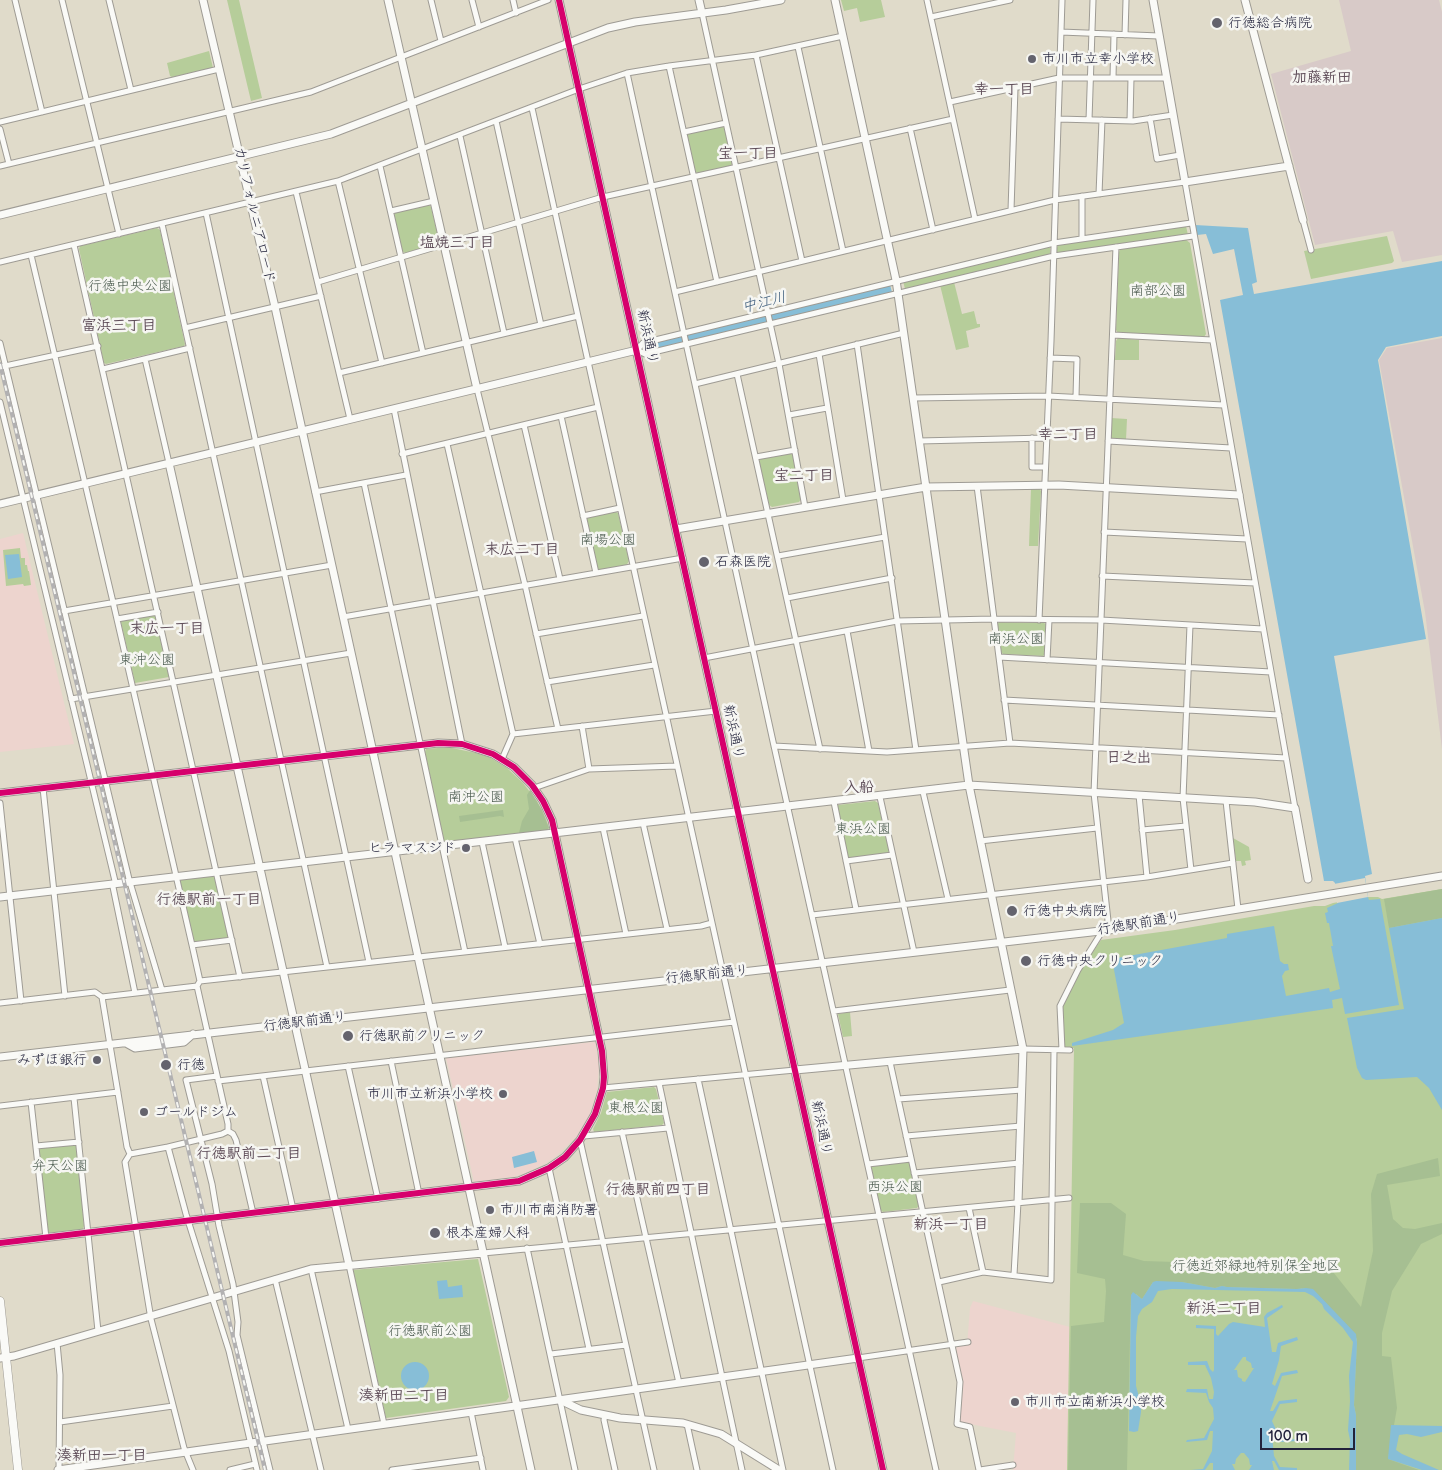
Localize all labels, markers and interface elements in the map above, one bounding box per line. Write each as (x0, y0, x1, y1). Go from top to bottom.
place label: 行徳総合病院 (1228, 15, 1312, 31)
marker: 行徳総合病院 (1210, 16, 1224, 30)
place label: 市川市立幸小学校 (1042, 51, 1154, 67)
marker: 市川市立幸小学校 (1026, 53, 1038, 65)
district label: 加藤新田 (1292, 69, 1352, 87)
district label: 幸一丁目 (974, 81, 1034, 99)
street label: カリフォルニアロード (230, 145, 278, 285)
district label: 宝一丁目 (718, 145, 778, 163)
district label: 塩焼三丁目 (420, 234, 494, 252)
park label: 行徳中央公園 (88, 278, 172, 294)
park label: 南部公園 (1130, 283, 1186, 299)
water label: 中江川 (740, 289, 788, 317)
street label: 新浜通り (633, 308, 661, 366)
district label: 富浜三丁目 (82, 317, 156, 335)
district label: 幸二丁目 (1038, 426, 1098, 444)
district label: 宝二丁目 (774, 467, 834, 485)
park label: 南場公園 (580, 532, 636, 548)
district label: 末広二丁目 (485, 541, 559, 559)
place label: 石森医院 (715, 554, 771, 570)
marker: 石森医院 (697, 555, 711, 569)
district label: 末広一丁目 (130, 620, 204, 638)
park label: 南浜公園 (988, 631, 1044, 647)
park label: 東沖公園 (119, 652, 175, 668)
street label: 新浜通り (719, 703, 747, 761)
district label: 日之出 (1107, 749, 1151, 767)
district label: 入船 (844, 779, 874, 797)
park label: 南沖公園 (448, 789, 504, 805)
park label: 東浜公園 (835, 821, 891, 837)
place label: ヒラ マスジド (368, 840, 456, 856)
marker: ヒラ マスジド (460, 842, 472, 854)
district label: 行徳駅前一丁目 (157, 891, 261, 909)
place label: 行徳中央病院 (1023, 903, 1107, 919)
marker: 行徳中央病院 (1005, 904, 1019, 918)
street label: 行徳駅前通り (1096, 909, 1182, 939)
place label: 行徳中央クリニック (1037, 953, 1163, 969)
marker: 行徳中央クリニック (1019, 954, 1033, 968)
street label: 行徳駅前通り (664, 962, 750, 988)
street label: 行徳駅前通り (262, 1009, 348, 1035)
place label: 行徳駅前クリニック (359, 1028, 485, 1044)
marker: 行徳駅前クリニック (341, 1029, 355, 1043)
place label: みずほ銀行 (17, 1052, 87, 1068)
marker: みずほ銀行 (91, 1054, 103, 1066)
place label: 行徳 (177, 1057, 205, 1073)
marker: 行徳 (159, 1058, 173, 1072)
place label: 市川市立新浜小学校 (367, 1086, 493, 1102)
marker: 市川市立新浜小学校 (497, 1088, 509, 1100)
street label: 新浜通り (807, 1099, 835, 1157)
park label: 東根公園 (608, 1100, 664, 1116)
place label: ゴールドジム (154, 1104, 238, 1120)
marker: ゴールドジム (138, 1106, 150, 1118)
district label: 行徳駅前二丁目 (197, 1145, 301, 1163)
park label: 弁天公園 (32, 1158, 88, 1174)
park label: 西浜公園 (867, 1179, 923, 1195)
district label: 行徳駅前四丁目 (606, 1181, 710, 1199)
place label: 市川市南消防署 (500, 1202, 598, 1218)
marker: 市川市南消防署 (484, 1204, 496, 1216)
district label: 新浜一丁目 (914, 1216, 988, 1234)
place label: 根本産婦人科 (446, 1225, 530, 1241)
marker: 根本産婦人科 (428, 1226, 442, 1240)
park label: 行徳近郊緑地特別保全地区 (1172, 1258, 1340, 1274)
district label: 新浜二丁目 (1187, 1300, 1261, 1318)
park label: 行徳駅前公園 (388, 1323, 472, 1339)
district label: 湊新田二丁目 (359, 1387, 449, 1405)
place label: 市川市立南新浜小学校 (1025, 1394, 1165, 1410)
marker: 市川市立南新浜小学校 (1009, 1396, 1021, 1408)
scale bar (1262, 1418, 1357, 1450)
text: 100 m (1268, 1427, 1308, 1446)
district label: 湊新田一丁目 (57, 1447, 147, 1465)

